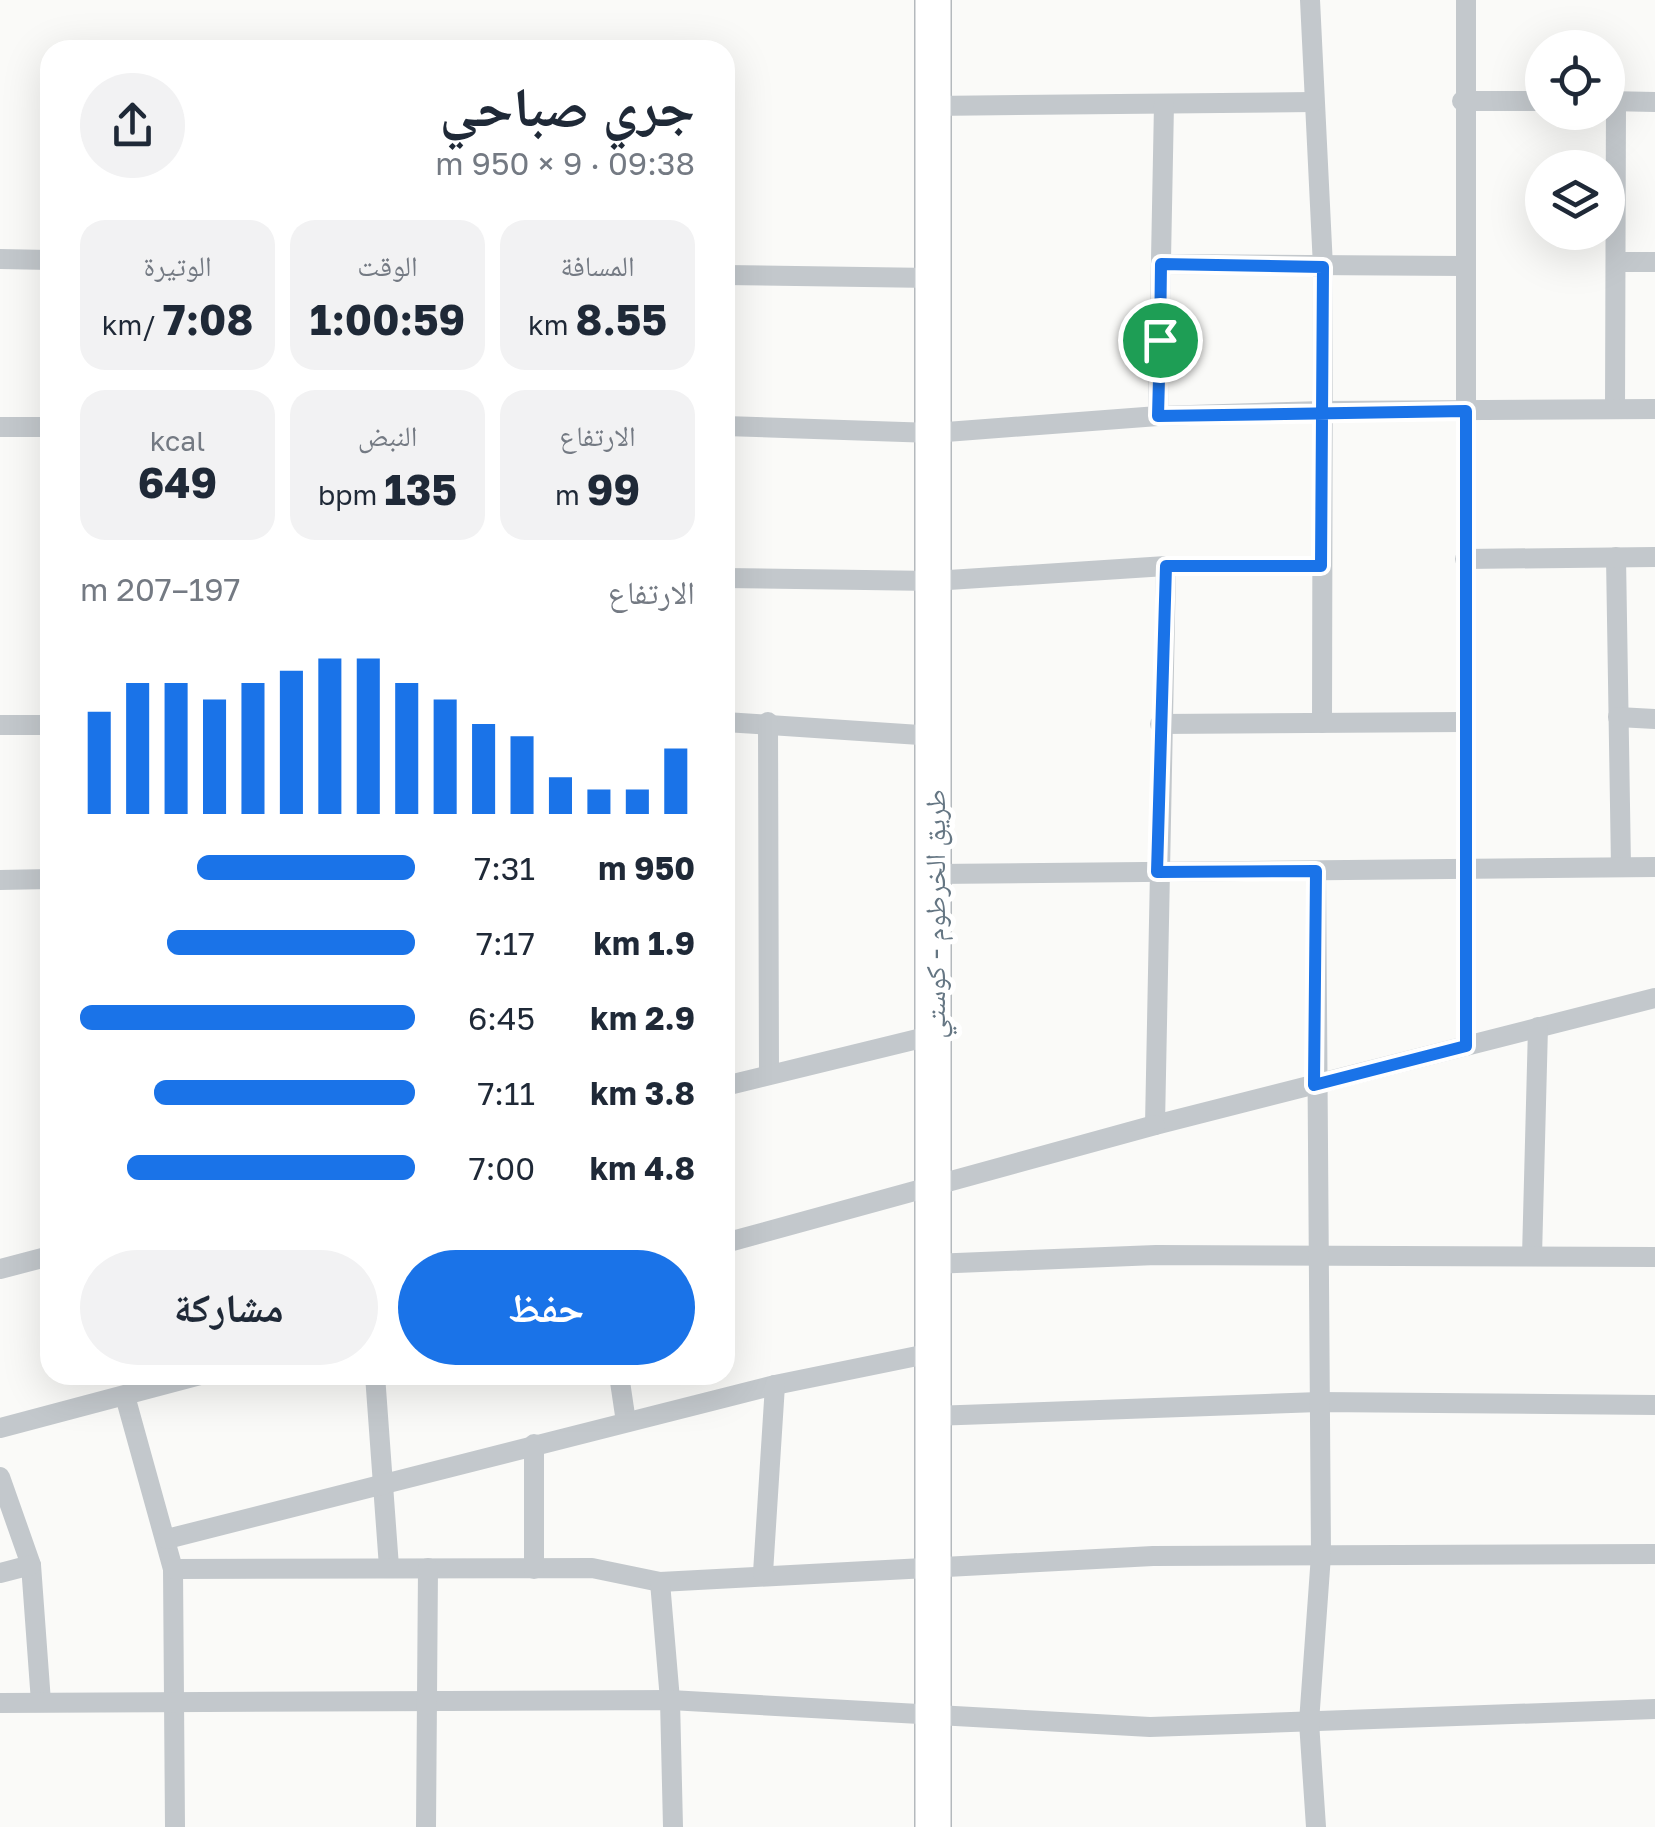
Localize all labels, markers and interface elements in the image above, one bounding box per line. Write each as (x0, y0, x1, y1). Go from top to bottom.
map controls (1525, 30, 1625, 250)
button: locate (1525, 30, 1625, 130)
button: share (80, 73, 185, 178)
text: جري صباحي (440, 73, 695, 139)
text: 09:38 · 9 × 950 m (435, 144, 695, 182)
button: layers (1525, 150, 1625, 250)
text: الوتيرة (143, 249, 212, 282)
text: الوقت (357, 249, 418, 282)
text: المسافة (560, 249, 635, 282)
text: 7:08 (163, 294, 253, 344)
text: 1:00:59 (310, 294, 465, 344)
text: 8.55 (576, 294, 667, 344)
pin (1118, 298, 1203, 383)
text: /km (102, 308, 163, 341)
text: km (528, 308, 576, 341)
icon: arrive (1133, 313, 1188, 368)
text: النبض (358, 419, 417, 452)
text: الارتفاع (559, 419, 636, 452)
text: kcal (150, 424, 205, 457)
text: 649 (138, 457, 217, 507)
text: 135 (384, 464, 457, 514)
text: 99 (587, 464, 640, 514)
text: bpm (318, 478, 384, 511)
text: m (555, 478, 587, 511)
text: 197–207 m (80, 570, 241, 608)
text: الارتفاع (608, 573, 695, 611)
street label: طريق الخرطوم - كوستي (918, 789, 958, 1039)
text: 7:31 (474, 849, 535, 887)
text: 950 m (598, 849, 695, 887)
text: 7:17 (476, 924, 535, 962)
text: 1.9 km (593, 924, 695, 962)
text: 6:45 (468, 999, 535, 1037)
text: 2.9 km (590, 999, 695, 1037)
text: 7:11 (477, 1074, 535, 1112)
text: 3.8 km (590, 1074, 695, 1112)
text: 7:00 (469, 1149, 535, 1187)
text: 4.8 km (590, 1149, 695, 1187)
button: مشاركة (80, 1250, 378, 1365)
button: حفظ (398, 1250, 695, 1365)

